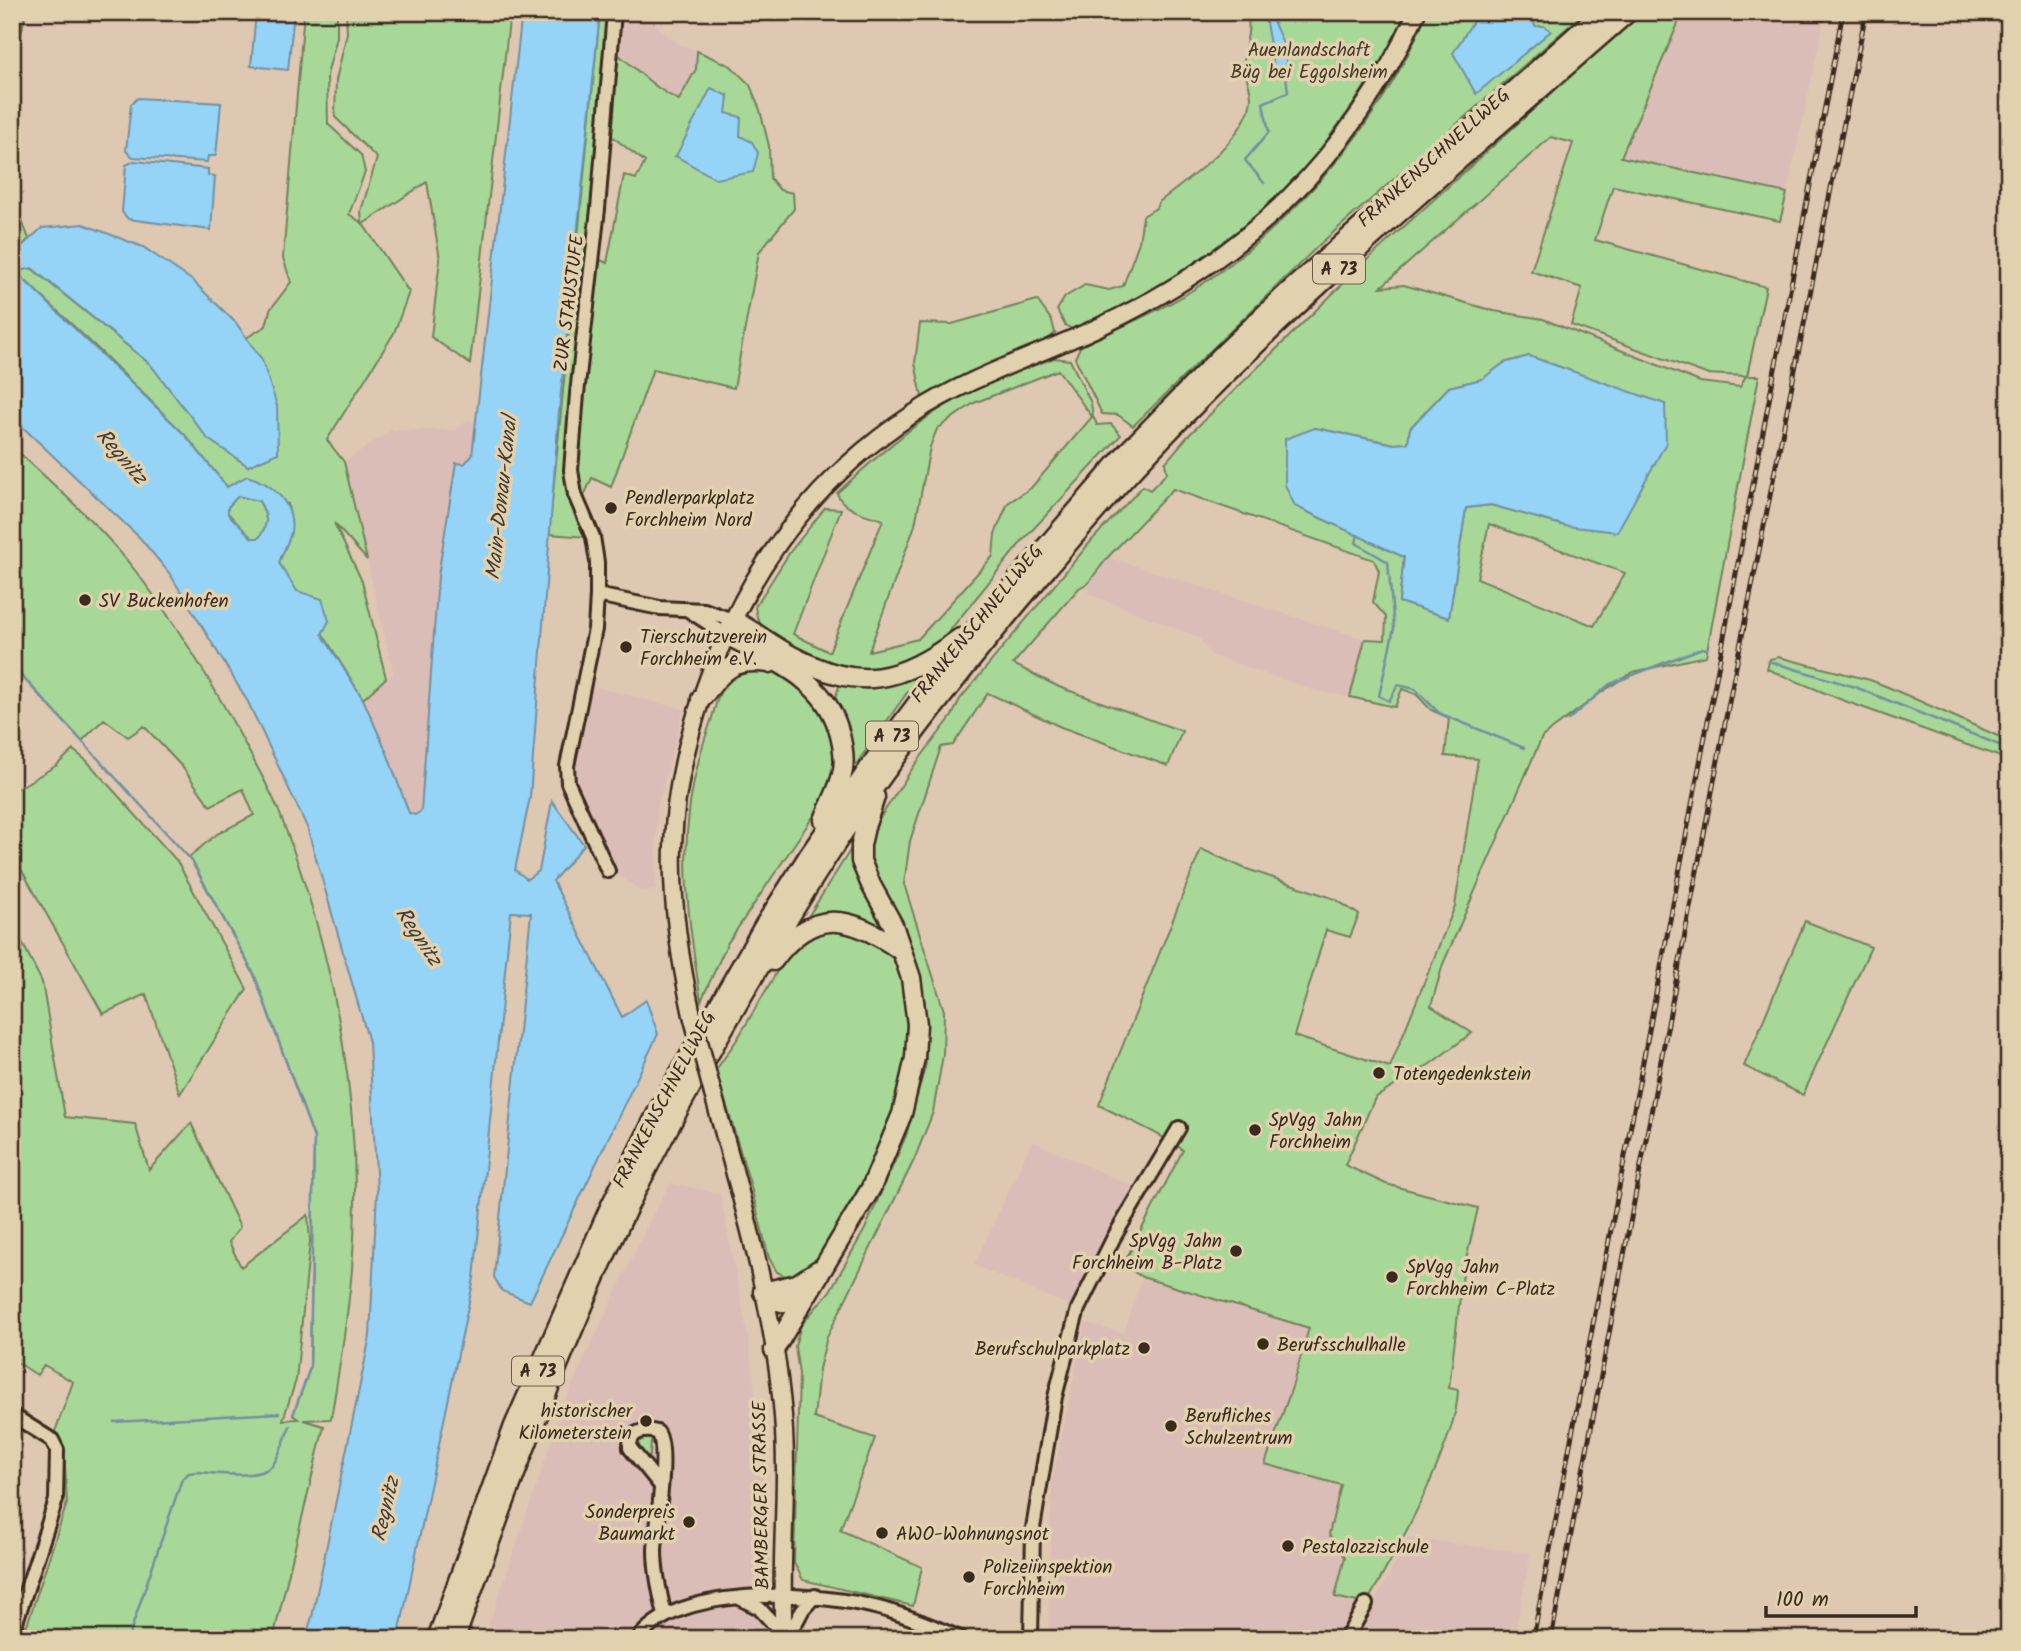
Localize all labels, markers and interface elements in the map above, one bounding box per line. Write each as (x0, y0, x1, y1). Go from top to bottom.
park label: Auenlandschaft Büg bei Eggolsheim (1230, 36, 1388, 88)
street label: FRANKENSCHNELLWEG (1351, 81, 1518, 236)
street label: ZUR STAUSTUFE (547, 232, 593, 373)
road number: A 73 (1313, 255, 1365, 284)
water label: Main-Donau-Kanal (477, 411, 528, 582)
water label: Regnitz (87, 422, 156, 494)
place label: Pendlerparkplatz Forchheim Nord (625, 484, 755, 536)
marker: Pendlerparkplatz Forchheim Nord (603, 500, 619, 516)
street label: FRANKENSCHNELLWEG (904, 538, 1051, 710)
place label: SV Buckenhofen (99, 587, 229, 617)
marker: SV Buckenhofen (77, 592, 93, 608)
place label: Tierschutzverein Forchheim e.V. (640, 623, 767, 675)
marker: Tierschutzverein Forchheim e.V. (618, 639, 634, 655)
road number: A 73 (866, 722, 918, 750)
water label: Regnitz (386, 901, 451, 975)
street label: FRANKENSCHNELLWEG (605, 1006, 724, 1194)
place label: Totengedenkstein (1393, 1060, 1531, 1090)
marker: Totengedenkstein (1371, 1065, 1387, 1081)
place label: SpVgg Jahn Forchheim (1269, 1106, 1362, 1158)
marker: SpVgg Jahn Forchheim (1247, 1122, 1263, 1138)
place label: SpVgg Jahn Forchheim B-Platz (1072, 1227, 1222, 1279)
marker: SpVgg Jahn Forchheim B-Platz (1228, 1243, 1244, 1259)
place label: SpVgg Jahn Forchheim C-Platz (1406, 1253, 1555, 1305)
marker: SpVgg Jahn Forchheim C-Platz (1384, 1269, 1400, 1285)
place label: Berufsschulhalle (1277, 1331, 1406, 1361)
place label: Berufschulparkplatz (975, 1335, 1130, 1365)
marker: Berufsschulhalle (1255, 1336, 1271, 1352)
marker: Berufschulparkplatz (1136, 1340, 1152, 1356)
road number: A 73 (512, 1356, 564, 1386)
place label: historischer Kilometerstein (518, 1397, 634, 1449)
street label: BAMBERGER STRASSE (745, 1400, 779, 1590)
place label: Berufliches Schulzentrum (1185, 1402, 1292, 1454)
marker: historischer Kilometerstein (638, 1413, 654, 1429)
marker: Berufliches Schulzentrum (1163, 1418, 1179, 1434)
water label: Regnitz (363, 1472, 410, 1545)
place label: Sonderpreis Baumarkt (585, 1498, 676, 1550)
marker: Sonderpreis Baumarkt (681, 1514, 697, 1530)
place label: AWO-Wohnungsnot (896, 1520, 1050, 1550)
marker: AWO-Wohnungsnot (874, 1525, 890, 1541)
place label: Pestalozzischule (1302, 1533, 1429, 1563)
marker: Pestalozzischule (1280, 1538, 1296, 1554)
place label: Polizeiinspektion Forchheim (983, 1553, 1112, 1605)
marker: Polizeiinspektion Forchheim (961, 1569, 977, 1585)
scale bar (1766, 1574, 1916, 1618)
text: 100 m (1776, 1584, 1829, 1617)

